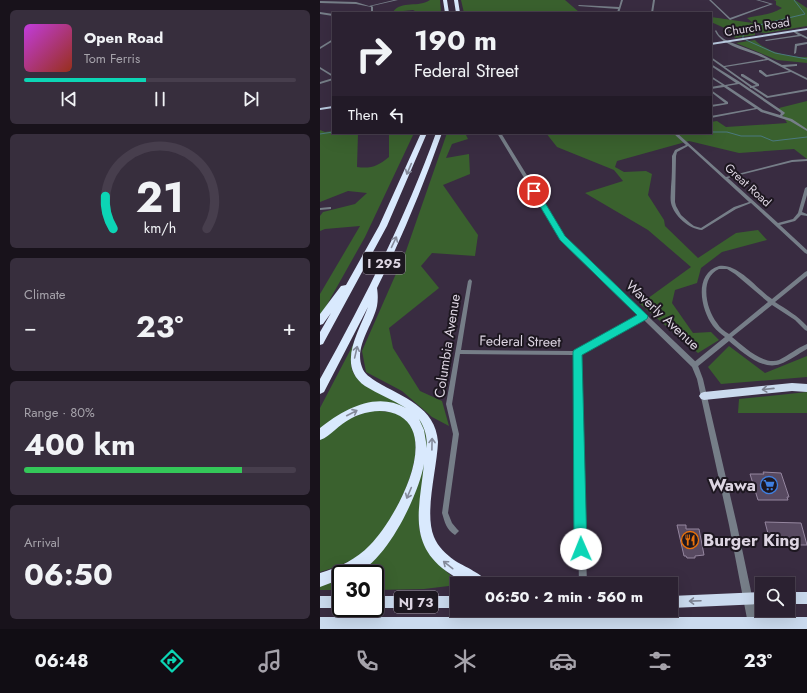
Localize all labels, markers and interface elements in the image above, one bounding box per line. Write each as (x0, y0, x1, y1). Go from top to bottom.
street label: Church Road (723, 13, 791, 41)
text: 190 m (414, 20, 497, 61)
text: Open Road (84, 27, 163, 49)
icon: right (348, 28, 400, 80)
text: Tom Ferris (84, 49, 140, 68)
text: Federal Street (414, 58, 519, 84)
icon: previous (58, 88, 80, 110)
icon: pause (149, 88, 171, 110)
icon: next (240, 88, 262, 110)
text: Then (348, 104, 378, 126)
icon: left (386, 104, 408, 126)
street label: Great Road (721, 159, 775, 211)
one-way arrow (405, 162, 412, 174)
text: 21 (136, 166, 184, 227)
pin (517, 174, 551, 208)
icon: arrive (523, 180, 545, 202)
text: km/h (144, 217, 176, 237)
one-way arrow (391, 236, 399, 248)
road number: I 295 (363, 252, 405, 274)
street label: Waverly Avenue (622, 276, 704, 354)
text: Climate (24, 285, 65, 304)
street label: Columbia Avenue (429, 293, 465, 399)
text: 23° (136, 305, 183, 348)
text: − (24, 311, 37, 343)
text: + (282, 311, 296, 343)
street label: Federal Street (479, 330, 561, 352)
one-way arrow (353, 346, 361, 359)
one-way arrow (762, 386, 775, 393)
text: Range · 80% (24, 403, 95, 422)
one-way arrow (346, 409, 358, 416)
text: 400 km (24, 423, 136, 466)
one-way arrow (428, 437, 436, 450)
place label: Wawa (708, 473, 756, 497)
supermarket icon: Wawa (759, 475, 779, 495)
one-way arrow (404, 487, 412, 499)
position arrow (560, 528, 602, 570)
place label: Burger King (703, 528, 800, 552)
restaurant icon: Burger King (680, 530, 700, 550)
text: Arrival (24, 533, 60, 552)
text: 06:50 (24, 553, 113, 596)
one-way arrow (443, 560, 454, 569)
speed limit sign: 30 (332, 565, 384, 617)
map controls (755, 577, 795, 617)
button: search (755, 577, 795, 617)
text: 06:50 · 2 min · 560 m (485, 586, 643, 608)
road number: NJ 73 (394, 591, 438, 613)
one-way arrow (689, 597, 702, 605)
icon: directions (158, 647, 186, 675)
icon: music (256, 647, 284, 675)
icon: phone (353, 647, 381, 675)
icon: climate (451, 647, 479, 675)
icon: car (549, 647, 577, 675)
icon: filters (646, 647, 674, 675)
text: 06:48 (35, 648, 88, 674)
text: 23° (744, 648, 772, 674)

